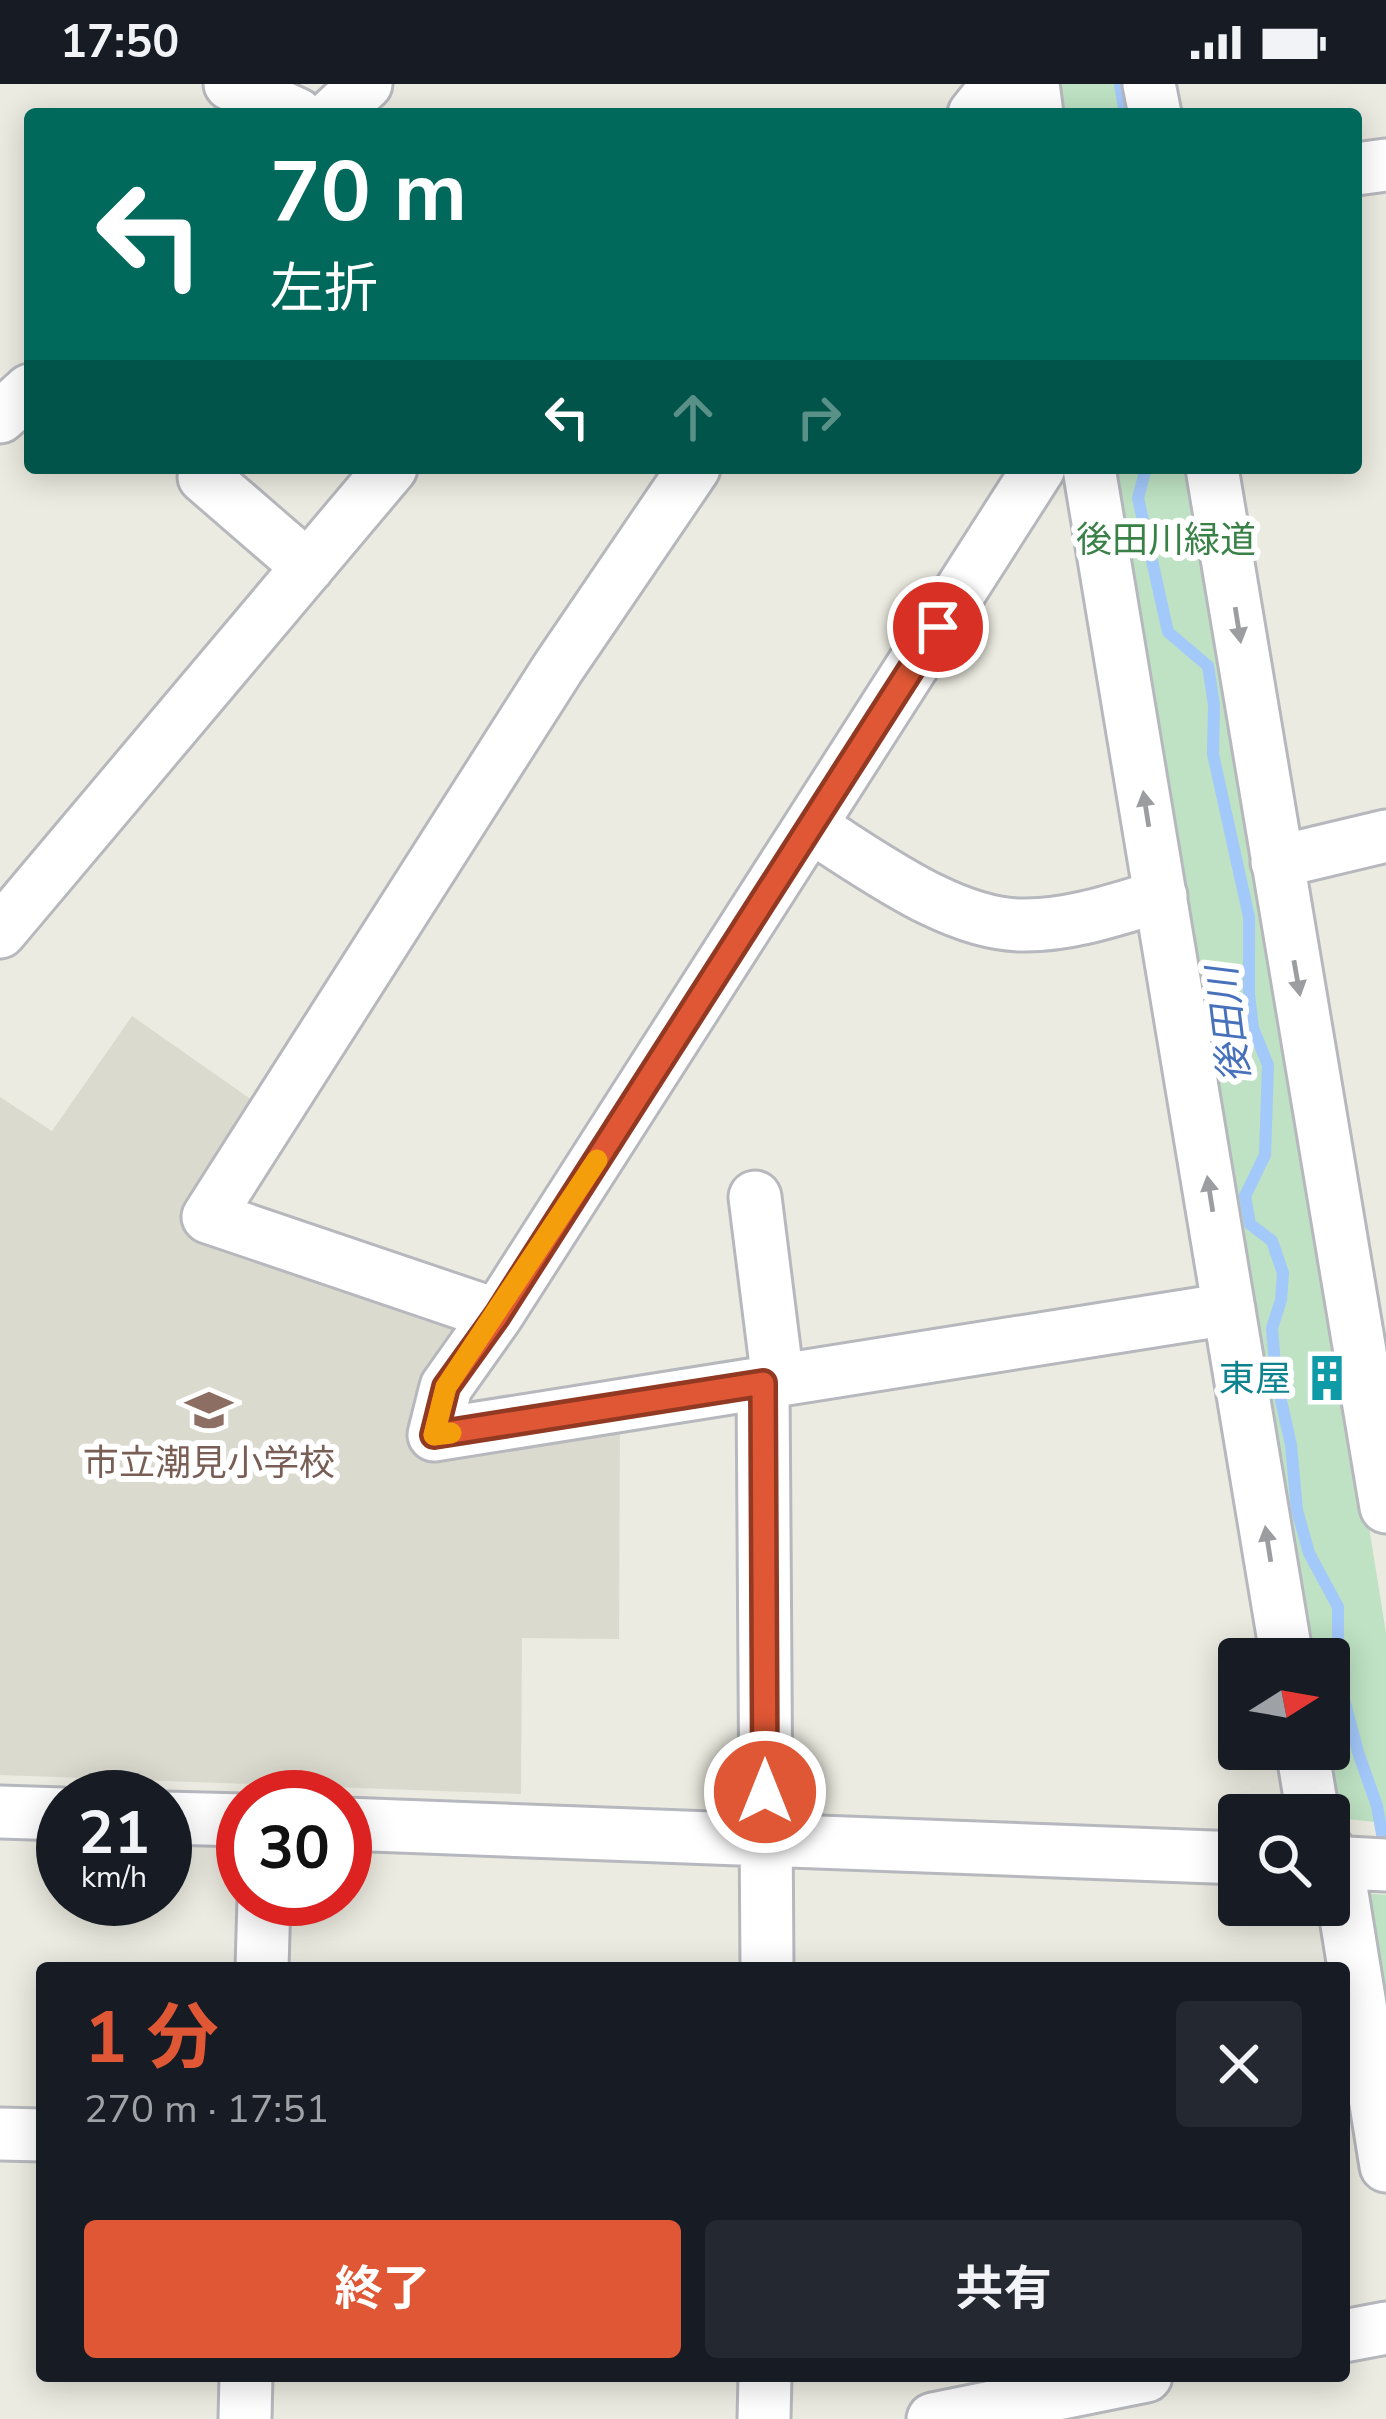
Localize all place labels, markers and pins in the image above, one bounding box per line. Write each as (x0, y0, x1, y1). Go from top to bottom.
pin (887, 576, 989, 678)
building icon: 東屋 (1302, 1353, 1352, 1403)
place label: 東屋 (1219, 1355, 1291, 1404)
school or university icon: 市立潮見小学校 (184, 1385, 234, 1435)
place label: 市立潮見小学校 (83, 1439, 335, 1488)

